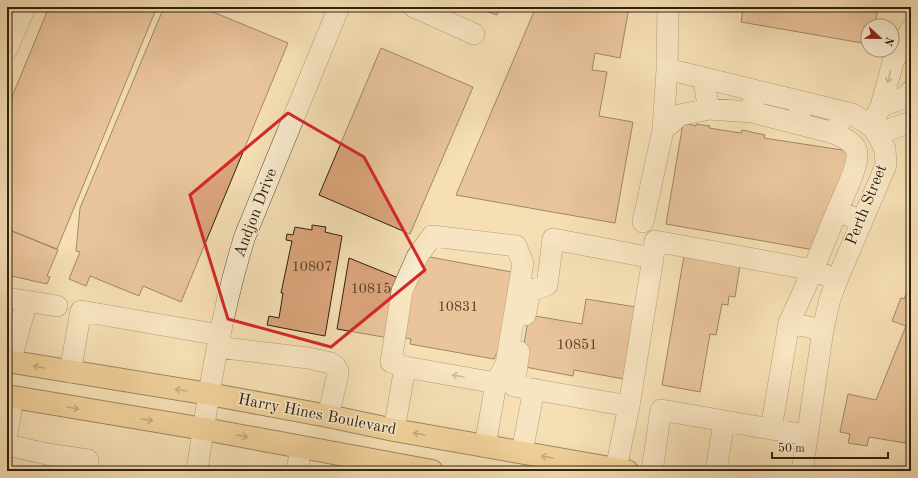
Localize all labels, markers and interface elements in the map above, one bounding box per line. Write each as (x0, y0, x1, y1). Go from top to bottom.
north arrow (860, 18, 900, 58)
text: N (881, 35, 895, 48)
one-way arrow (885, 70, 892, 83)
street label: Perth Street (844, 162, 891, 247)
street label: Andjon Drive (232, 166, 280, 260)
house number: 10807 (292, 260, 332, 274)
house number: 10815 (351, 282, 391, 296)
house number: 10831 (438, 300, 478, 314)
house number: 10851 (557, 338, 597, 352)
one-way arrow (33, 363, 46, 371)
one-way arrow (452, 372, 465, 380)
one-way arrow (175, 386, 188, 394)
street label: Harry Hines Boulevard (236, 392, 398, 438)
one-way arrow (66, 404, 79, 412)
one-way arrow (140, 416, 153, 424)
one-way arrow (413, 430, 426, 438)
one-way arrow (235, 433, 248, 441)
scale bar (772, 434, 888, 460)
text: 50 m (778, 442, 805, 455)
one-way arrow (541, 453, 554, 461)

